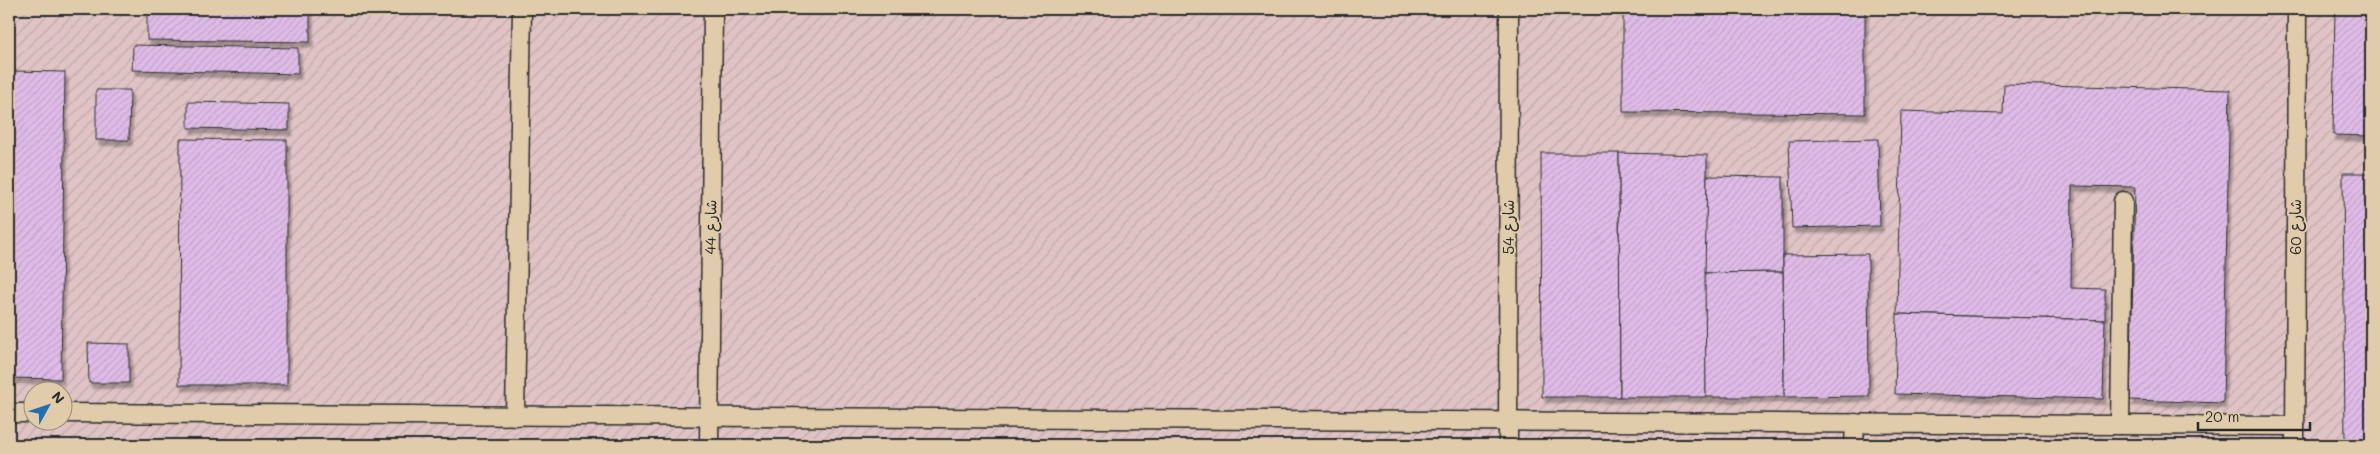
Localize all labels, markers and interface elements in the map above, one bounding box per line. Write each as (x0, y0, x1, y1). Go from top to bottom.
street label: شارع 44 (700, 199, 721, 255)
street label: شارع 60 (2285, 199, 2306, 255)
street label: شارع 54 (1498, 200, 1519, 254)
north arrow (22, 382, 72, 432)
text: N (48, 387, 69, 408)
scale bar (2198, 399, 2310, 431)
text: 20 m (2205, 406, 2239, 426)

